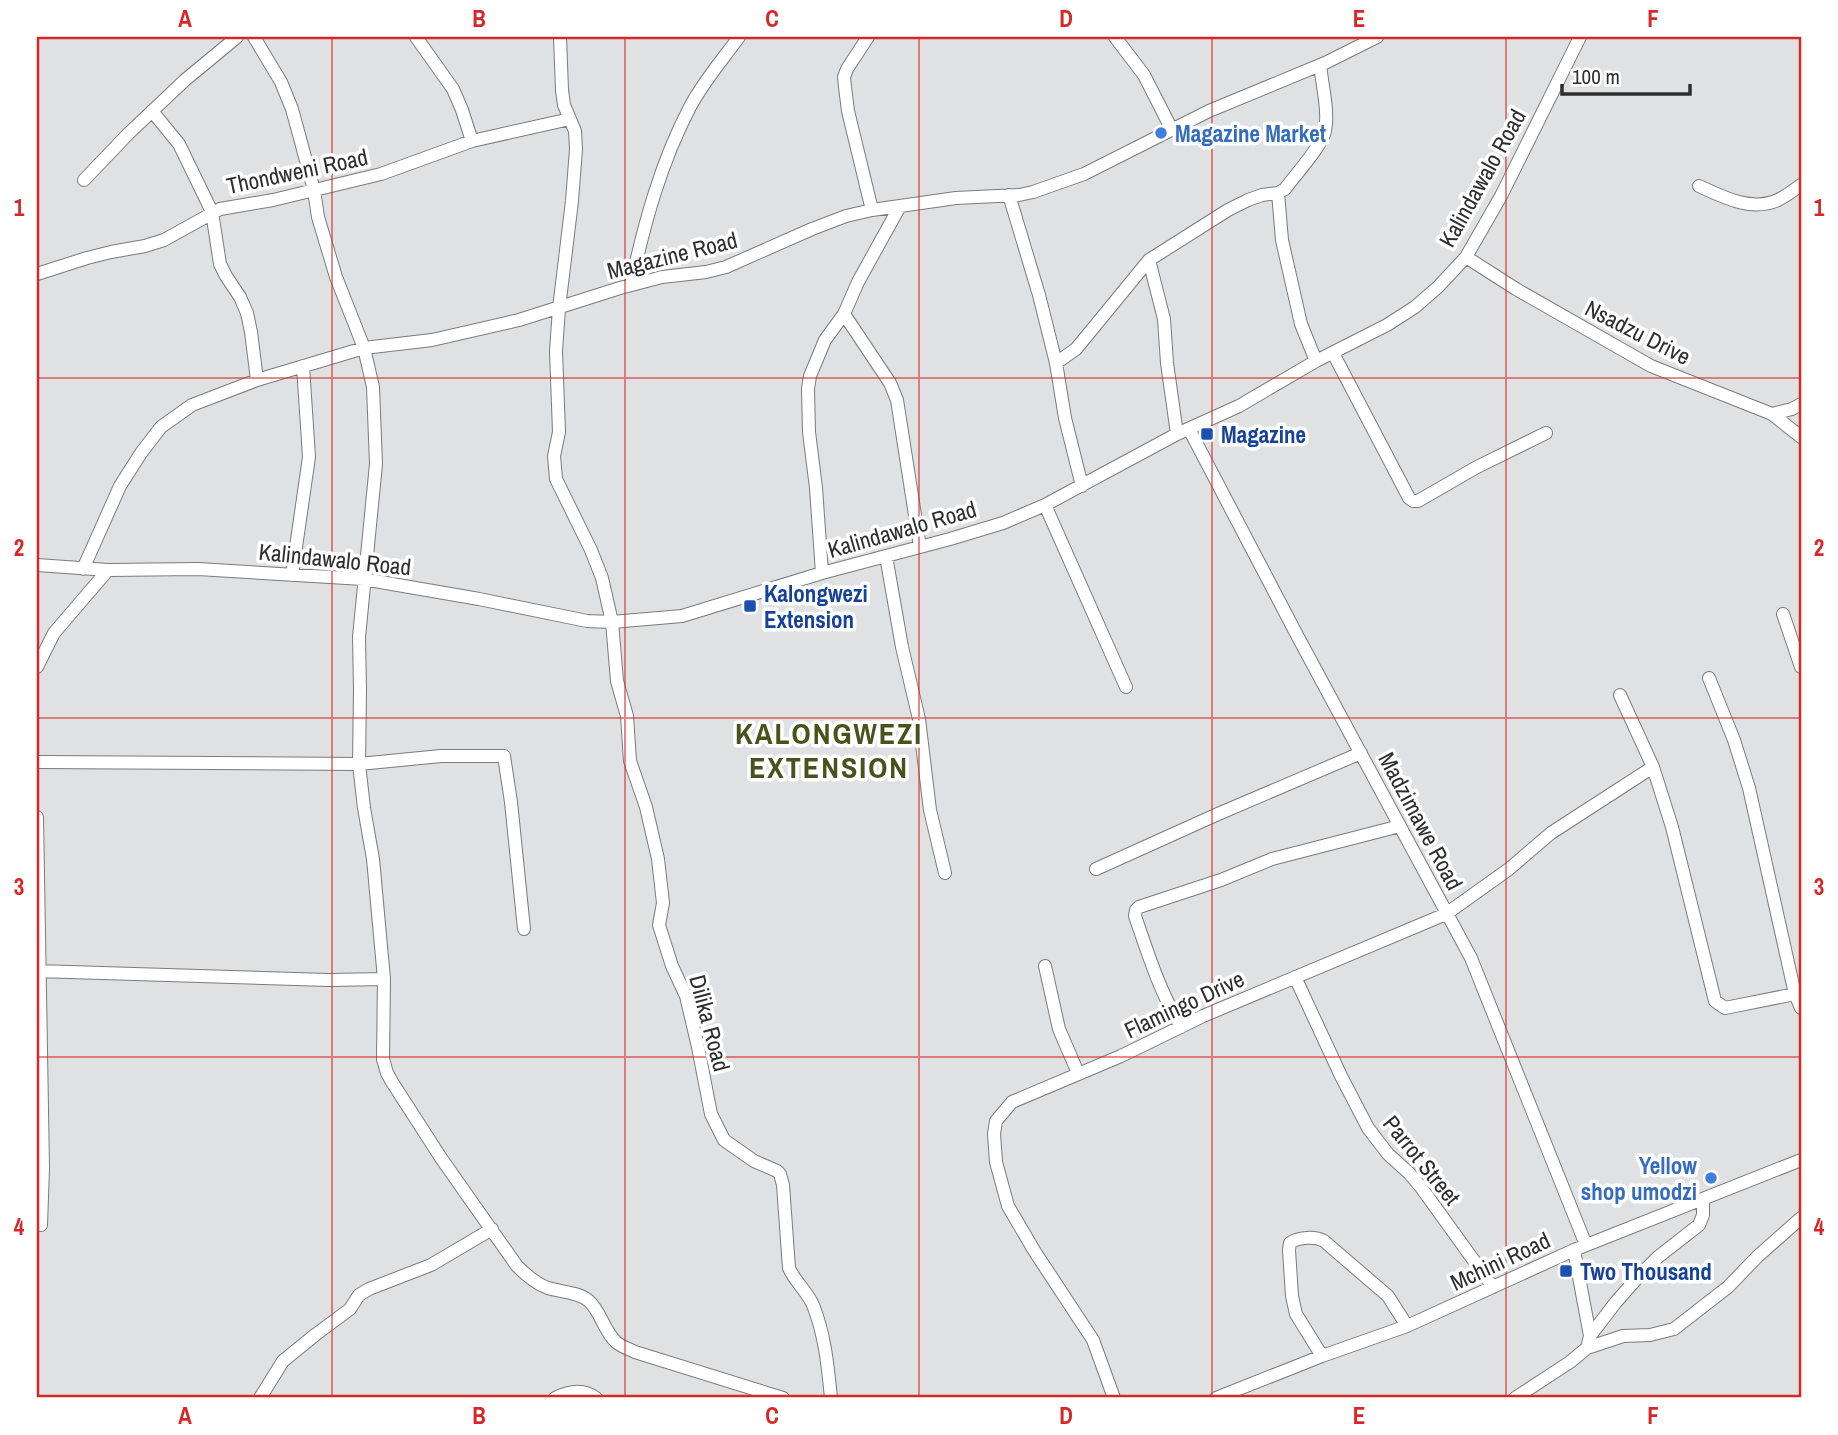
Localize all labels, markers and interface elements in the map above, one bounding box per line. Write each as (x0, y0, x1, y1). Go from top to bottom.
text: A (178, 3, 192, 34)
text: B (472, 3, 486, 34)
text: C (765, 3, 779, 34)
text: D (1059, 3, 1073, 34)
text: E (1353, 3, 1365, 34)
text: F (1647, 3, 1659, 34)
scale bar (1562, 52, 1689, 96)
text: 100 m (1572, 62, 1620, 91)
street label: Kalindawalo Road (1431, 104, 1533, 252)
place label: Magazine Market (1175, 118, 1326, 149)
marker: Magazine Market (1153, 125, 1169, 141)
street label: Thondweni Road (224, 141, 370, 201)
text: 1 (14, 192, 25, 223)
text: 1 (1814, 192, 1825, 223)
street label: Magazine Road (604, 224, 740, 286)
street label: Nsadzu Drive (1580, 292, 1696, 372)
place label: Magazine (1221, 419, 1306, 450)
marker: Magazine (1199, 426, 1215, 442)
street label: Kalindawalo Road (824, 493, 980, 565)
text: 2 (14, 532, 24, 563)
text: 2 (1814, 532, 1824, 563)
street label: Kalindawalo Road (257, 536, 413, 582)
place label: Kalongwezi Extension (764, 578, 868, 635)
marker: Kalongwezi Extension (742, 598, 758, 614)
district label: KALONGWEZI EXTENSION (735, 713, 923, 787)
street label: Madzimawe Road (1372, 747, 1470, 895)
text: 3 (14, 871, 24, 902)
text: 3 (1814, 871, 1824, 902)
street label: Flamingo Drive (1119, 963, 1249, 1045)
street label: Dilika Road (682, 971, 738, 1075)
street label: Parrot Street (1376, 1109, 1468, 1211)
place label: Yellow shop umodzi (1581, 1150, 1697, 1207)
marker: Yellow shop umodzi (1703, 1170, 1719, 1186)
text: 4 (14, 1211, 25, 1242)
text: 4 (1814, 1211, 1825, 1242)
street label: Mchini Road (1445, 1224, 1555, 1298)
place label: Two Thousand (1580, 1256, 1712, 1287)
marker: Two Thousand (1558, 1263, 1574, 1279)
text: A (178, 1400, 192, 1431)
text: B (472, 1400, 486, 1431)
text: C (765, 1400, 779, 1431)
text: D (1059, 1400, 1073, 1431)
text: E (1353, 1400, 1365, 1431)
text: F (1647, 1400, 1659, 1431)

